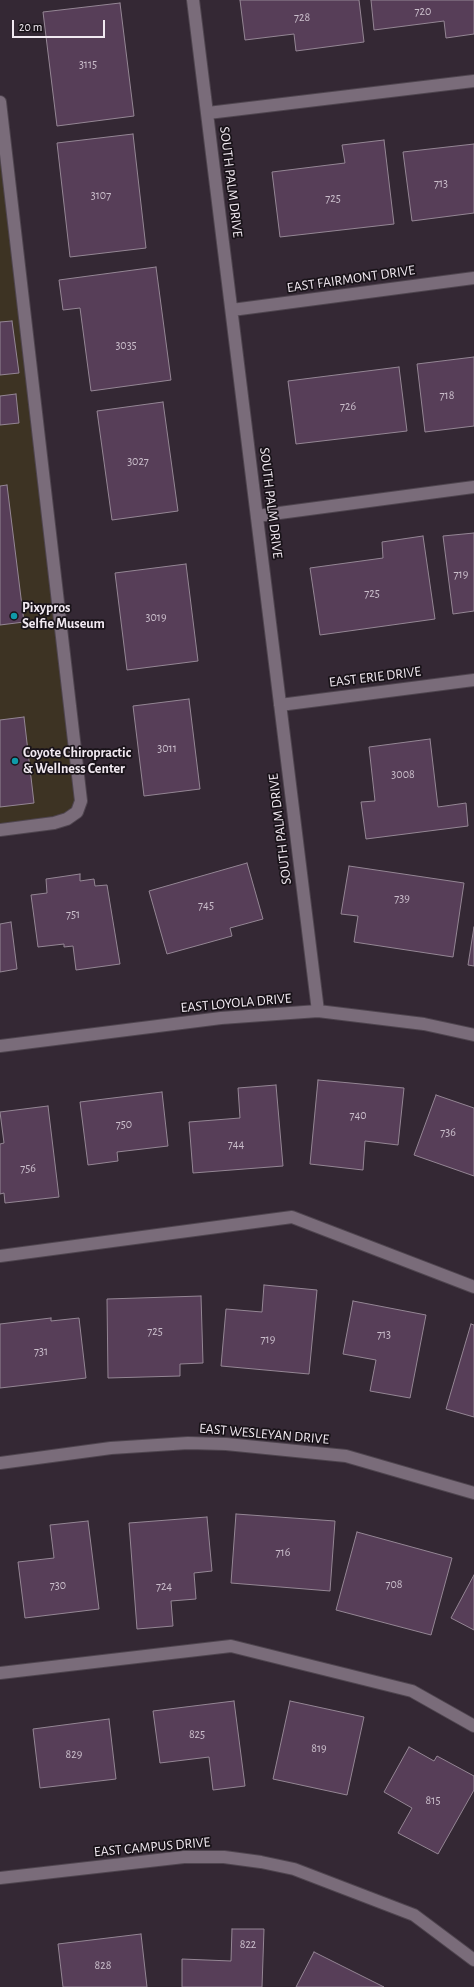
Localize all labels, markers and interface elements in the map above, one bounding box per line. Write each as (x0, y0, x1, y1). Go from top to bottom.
house number: 720 (415, 4, 431, 18)
house number: 728 (294, 10, 310, 24)
scale bar (14, 12, 107, 38)
text: 20 m (19, 21, 42, 33)
house number: 3115 (79, 57, 97, 71)
street label: SOUTH PALM DRIVE (216, 125, 246, 239)
house number: 713 (434, 176, 448, 190)
house number: 3107 (91, 188, 111, 202)
house number: 725 (325, 191, 341, 205)
street label: EAST FAIRMONT DRIVE (286, 262, 416, 296)
house number: 3035 (115, 338, 137, 352)
house number: 718 (440, 388, 454, 402)
house number: 726 (340, 399, 356, 413)
street label: SOUTH PALM DRIVE (256, 446, 286, 560)
house number: 3027 (127, 454, 149, 468)
house number: 719 (454, 567, 468, 581)
house number: 725 (364, 586, 380, 600)
place label: Pixypros Selfie Museum (22, 600, 105, 632)
house number: 3019 (145, 610, 167, 624)
marker: Pixypros Selfie Museum (9, 611, 19, 621)
street label: EAST ERIE DRIVE (328, 663, 422, 691)
house number: 3011 (157, 741, 177, 755)
place label: Coyote Chiropractic & Wellness Center (23, 745, 131, 778)
marker: Coyote Chiropractic & Wellness Center (10, 756, 20, 766)
house number: 3008 (391, 767, 415, 781)
street label: SOUTH PALM DRIVE (265, 772, 295, 886)
house number: 739 (394, 891, 410, 905)
house number: 745 (198, 898, 214, 912)
house number: 751 (66, 907, 80, 921)
street label: EAST LOYOLA DRIVE (180, 990, 292, 1016)
house number: 740 (349, 1108, 367, 1122)
house number: 750 (116, 1117, 132, 1131)
house number: 736 (440, 1125, 456, 1139)
house number: 744 (228, 1137, 244, 1151)
house number: 756 (20, 1161, 36, 1175)
house number: 725 (147, 1324, 163, 1338)
house number: 713 (377, 1327, 391, 1341)
house number: 719 (261, 1332, 275, 1346)
house number: 731 (34, 1344, 48, 1358)
street label: EAST WESLEYAN DRIVE (198, 1420, 330, 1448)
house number: 716 (276, 1545, 290, 1559)
house number: 708 (385, 1577, 403, 1591)
house number: 730 (50, 1578, 66, 1592)
house number: 724 (156, 1579, 172, 1593)
house number: 825 (189, 1727, 205, 1741)
house number: 819 (311, 1741, 327, 1755)
house number: 829 (66, 1747, 82, 1761)
house number: 815 (426, 1793, 440, 1807)
street label: EAST CAMPUS DRIVE (93, 1834, 211, 1860)
house number: 822 (240, 1937, 256, 1951)
house number: 828 (95, 1958, 111, 1972)

